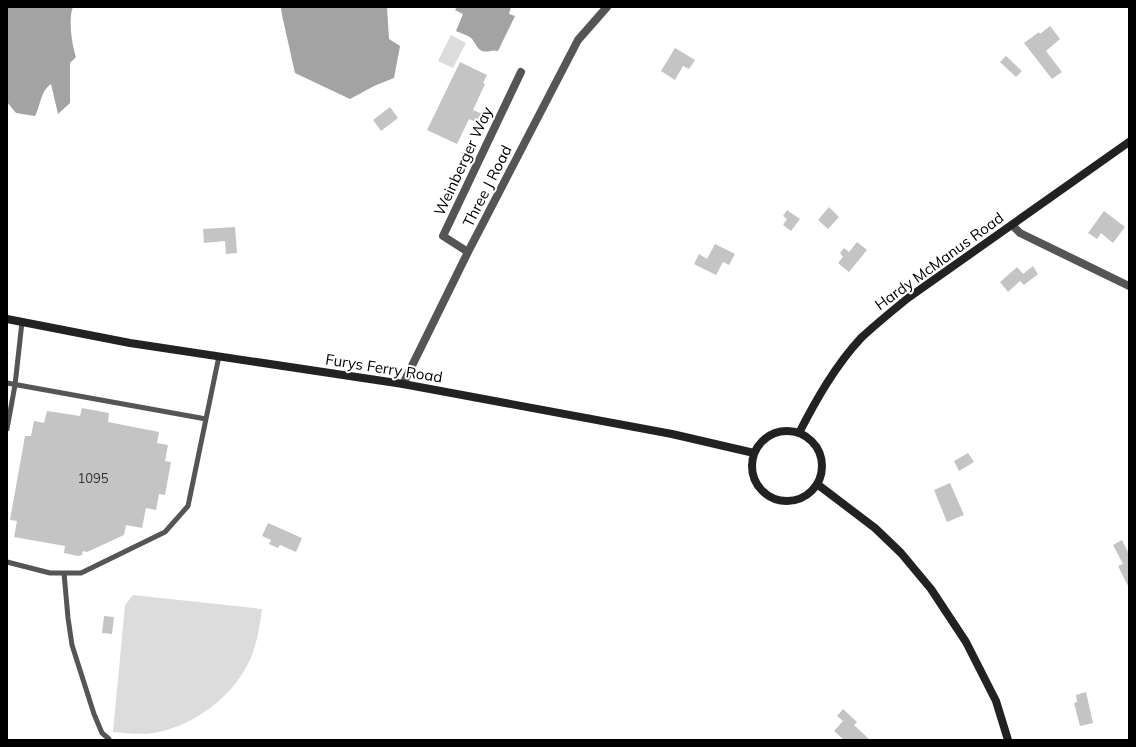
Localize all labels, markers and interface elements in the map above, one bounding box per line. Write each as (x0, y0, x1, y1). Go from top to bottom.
street label: Weinberger Way (429, 103, 497, 219)
street label: Three J Road (458, 142, 516, 230)
street label: Hardy McManus Road (871, 208, 1007, 314)
street label: Furys Ferry Road (324, 349, 444, 387)
house number: 1095 (77, 470, 109, 486)

